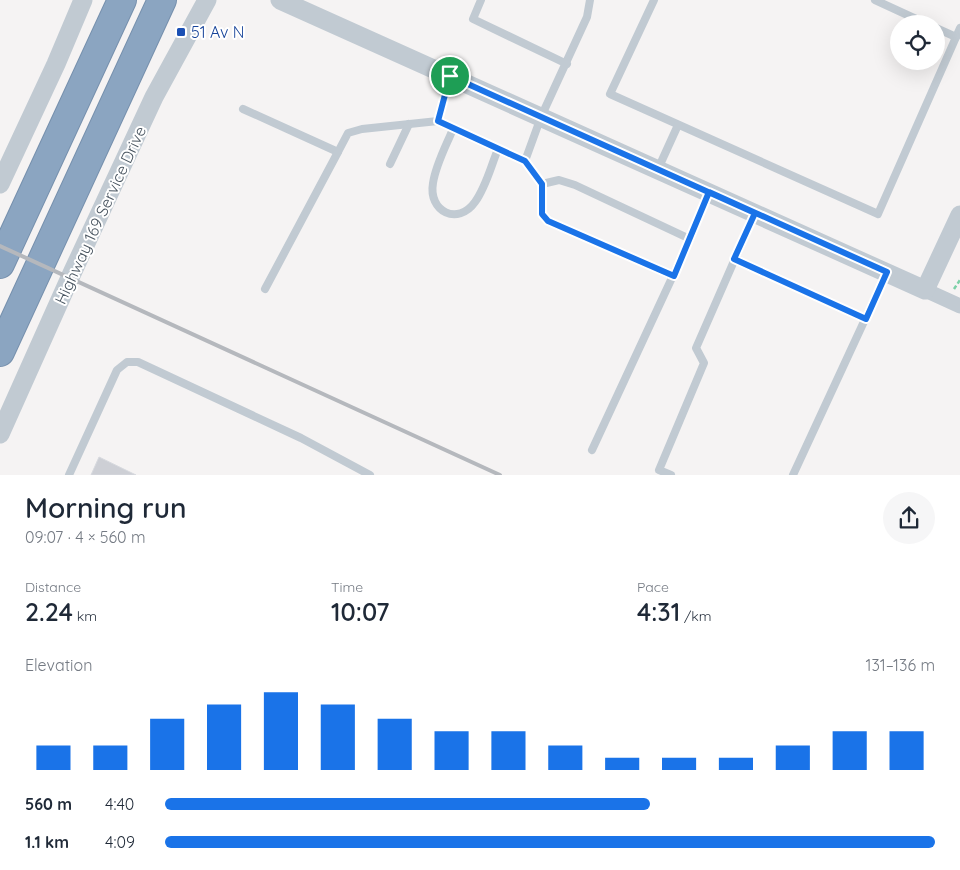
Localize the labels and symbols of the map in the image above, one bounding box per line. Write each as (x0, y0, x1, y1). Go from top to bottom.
place label: 51 Av N (191, 22, 244, 42)
marker: 51 Av N (175, 26, 187, 38)
pin (429, 55, 471, 97)
street label: Highway 169 Service Drive (50, 123, 150, 307)

